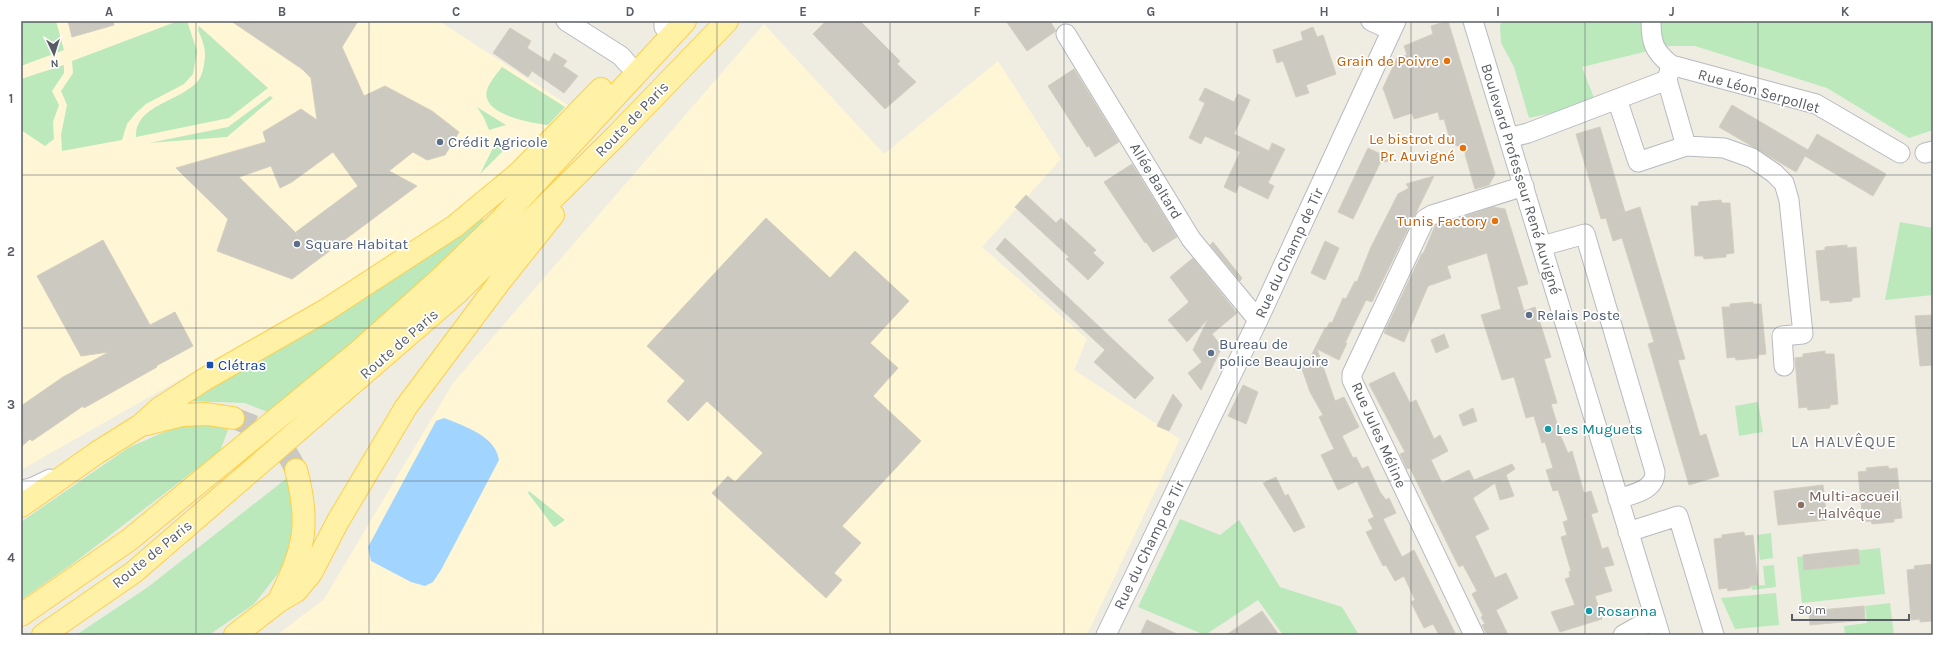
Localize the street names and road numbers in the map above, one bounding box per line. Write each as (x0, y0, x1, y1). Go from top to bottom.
street label: Boulevard Professeur René Auvigné (1477, 61, 1565, 297)
street label: Rue Léon Serpollet (1696, 65, 1822, 117)
street label: Route de Paris (592, 78, 672, 160)
street label: Allée Baltard (1126, 140, 1186, 222)
street label: Rue du Champ de Tir (1251, 185, 1327, 321)
street label: Route de Paris (356, 305, 442, 383)
street label: Rue Jules Méline (1348, 379, 1410, 491)
street label: Rue du Champ de Tir (1110, 477, 1188, 613)
street label: Route de Paris (108, 516, 196, 592)

